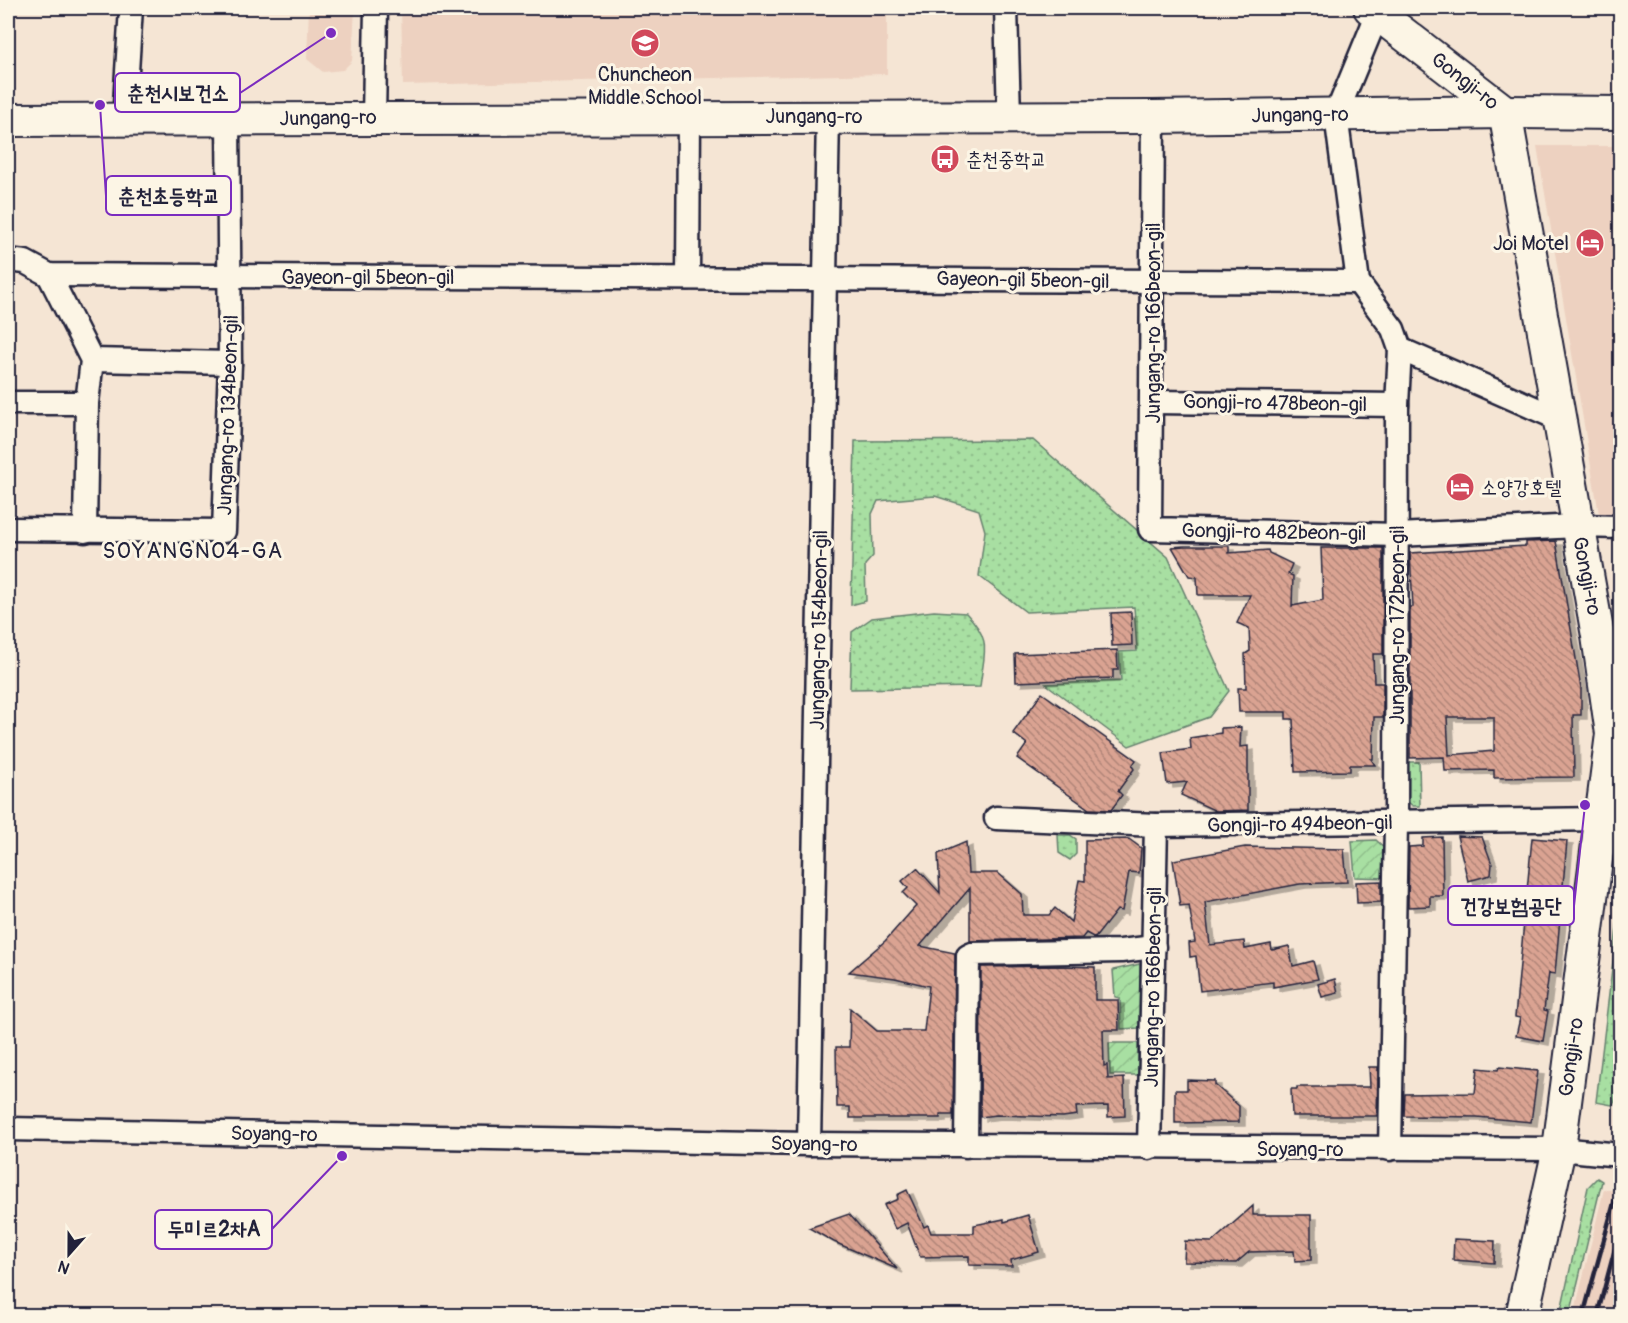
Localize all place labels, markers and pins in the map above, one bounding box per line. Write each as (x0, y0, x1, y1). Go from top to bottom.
school or university icon: Chuncheon Middle School (629, 27, 661, 59)
place label: Chuncheon Middle School (588, 62, 702, 110)
callout: 춘천시보건소 (115, 73, 240, 112)
bus stop icon: 춘천중학교 (929, 143, 961, 175)
place label: 춘천중학교 (966, 147, 1046, 172)
callout: 춘천초등학교 (106, 176, 231, 215)
hotel icon: Joi Motel (1574, 227, 1606, 259)
place label: Joi Motel (1493, 231, 1569, 256)
hotel icon: 소양강호텔 (1444, 471, 1476, 503)
place label: 소양강호텔 (1481, 475, 1561, 500)
callout: 건강보험공단 (1448, 886, 1574, 925)
callout: 두미르2차A (155, 1210, 272, 1249)

